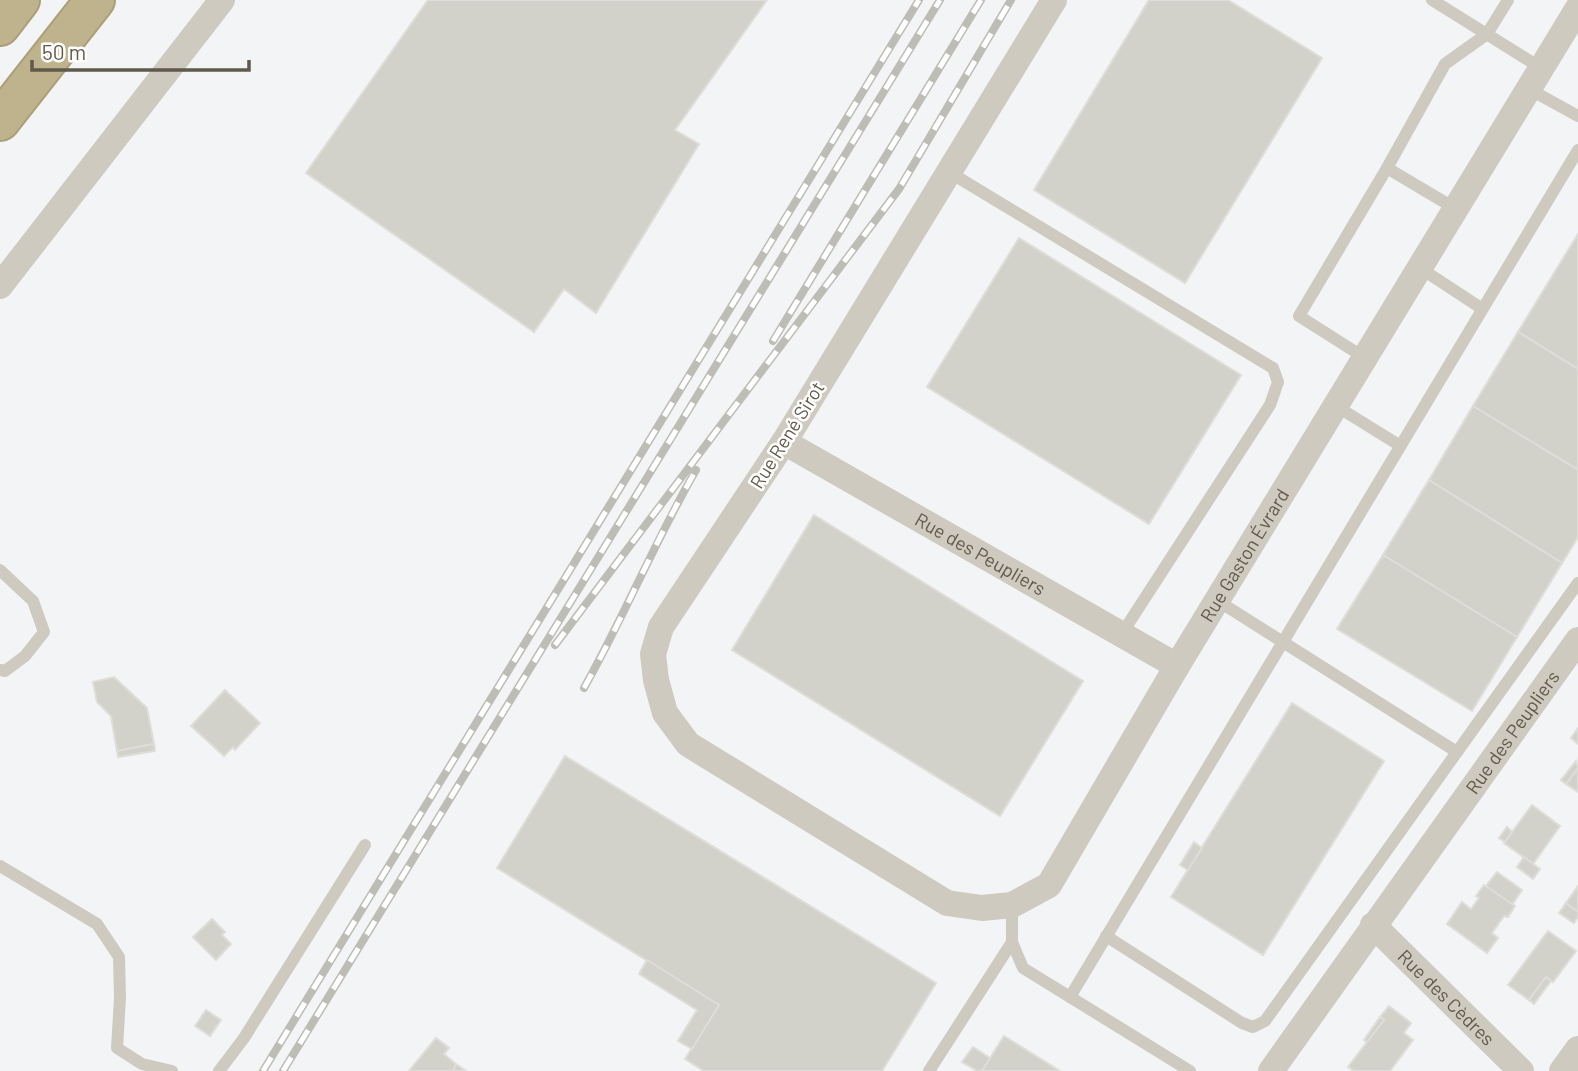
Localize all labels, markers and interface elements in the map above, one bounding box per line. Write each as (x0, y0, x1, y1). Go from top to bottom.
scale bar (32, 28, 248, 72)
text: 50 m (42, 39, 86, 64)
street label: Rue René Sirot (745, 377, 828, 492)
street label: Rue Gaston Évrard (1195, 484, 1293, 626)
street label: Rue des Peupliers (911, 507, 1050, 600)
street label: Rue des Peupliers (1460, 666, 1564, 798)
street label: Rue des Cèdres (1393, 944, 1500, 1050)

